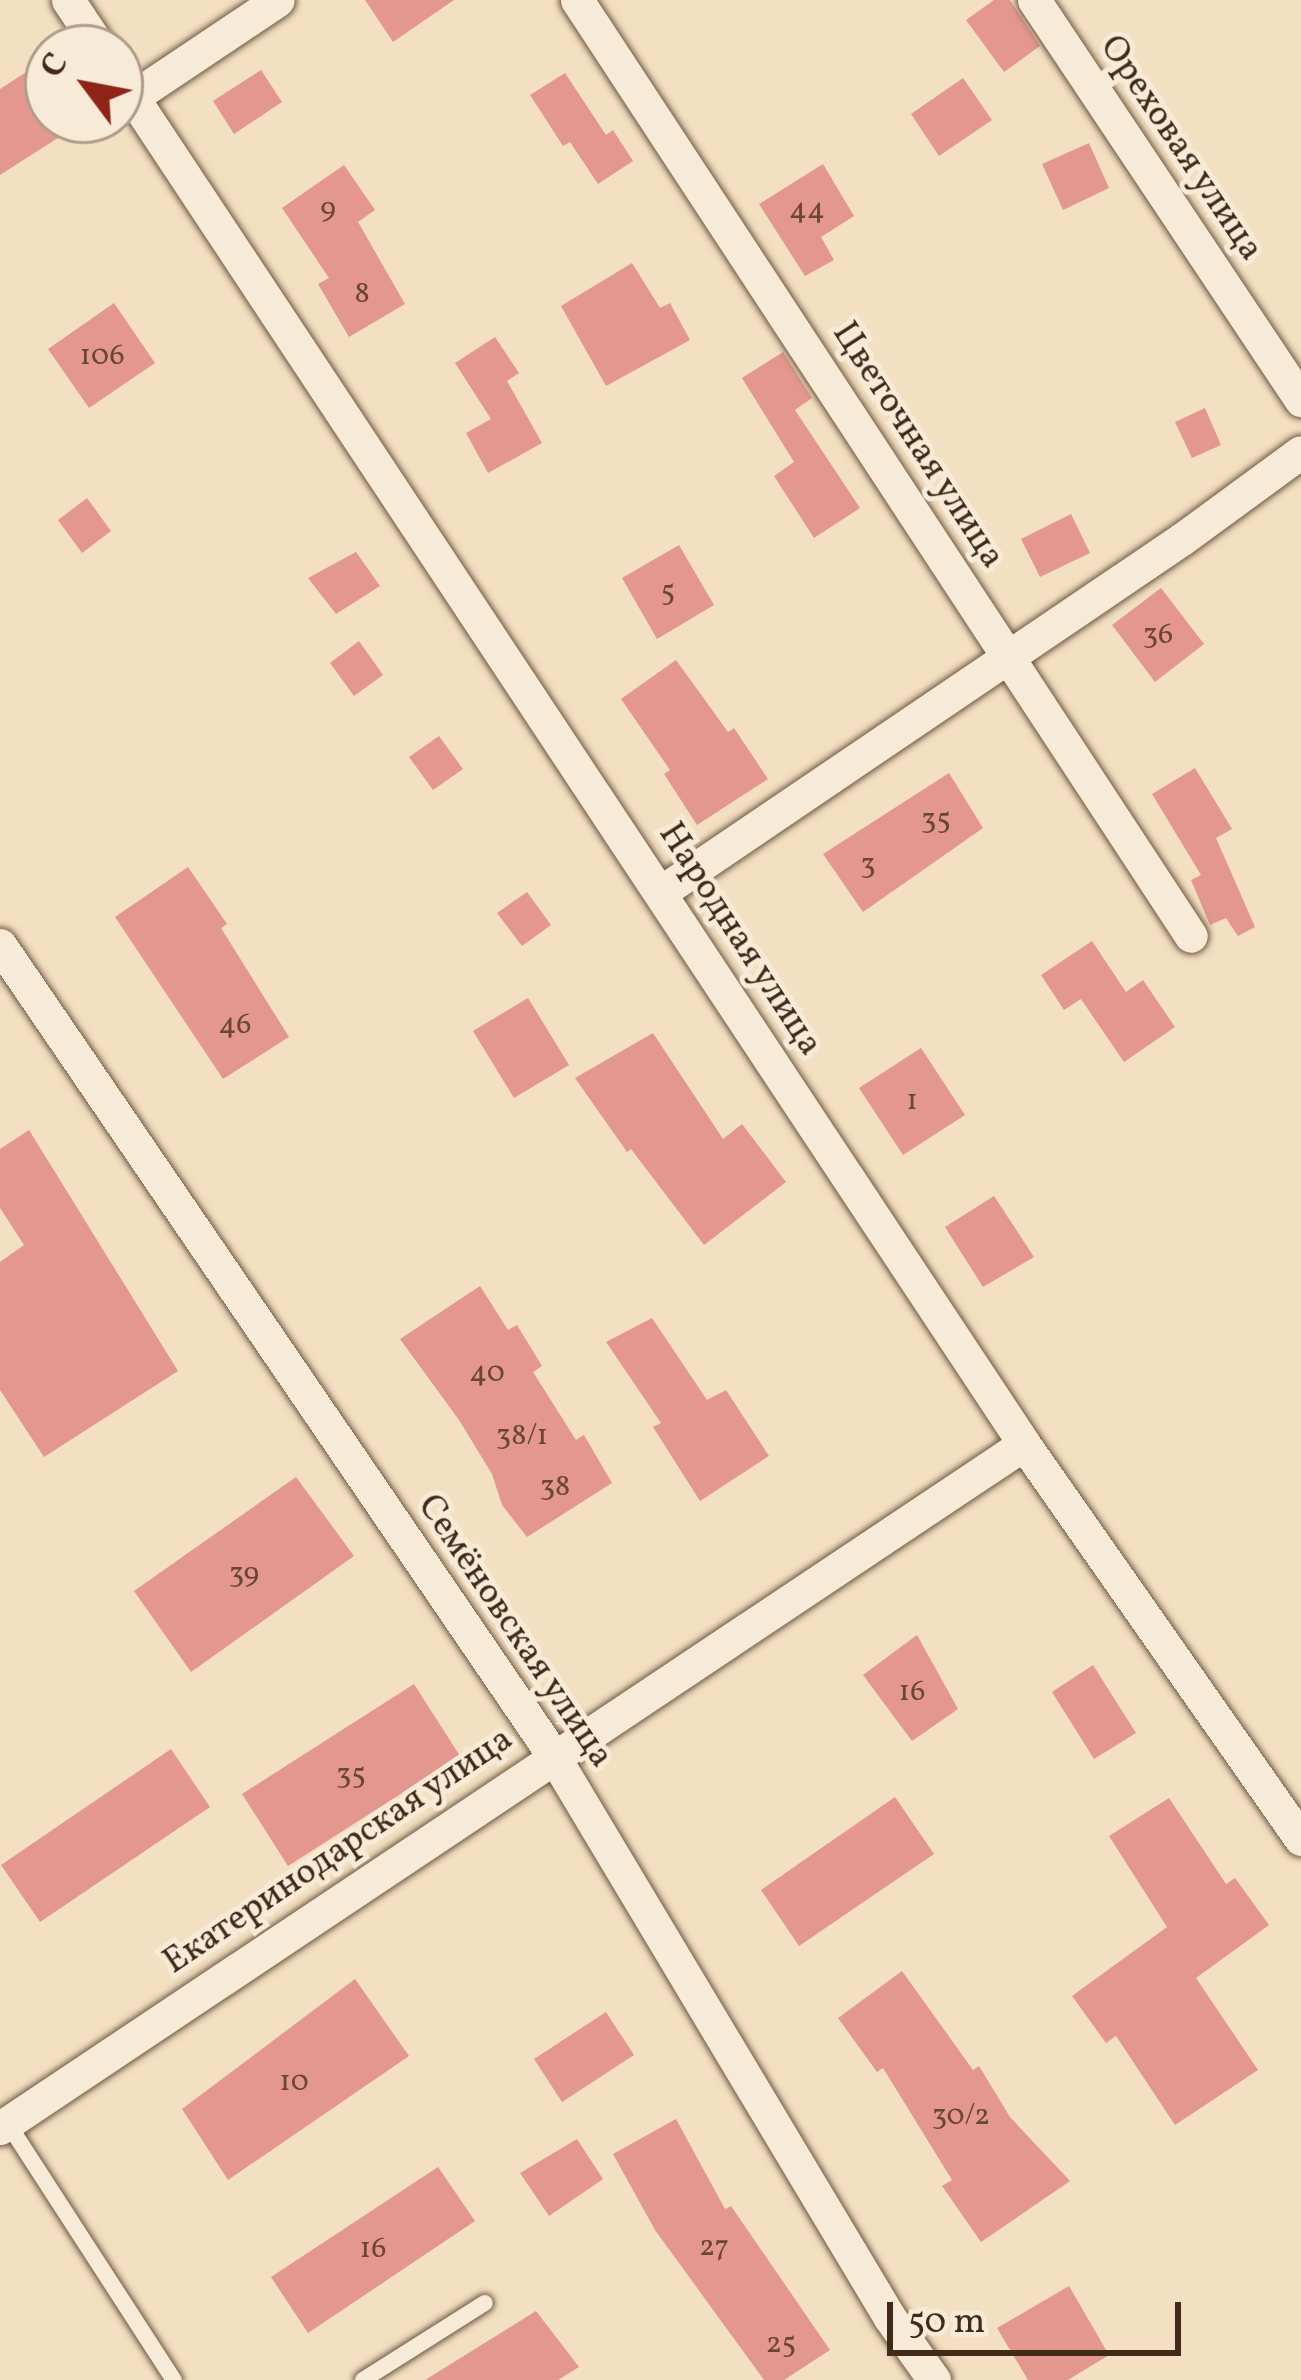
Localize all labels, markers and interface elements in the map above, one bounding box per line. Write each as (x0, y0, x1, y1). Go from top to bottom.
north arrow (24, 24, 144, 144)
street label: Ореховая улица (1088, 28, 1272, 270)
text: С (31, 45, 81, 88)
house number: 9 (320, 191, 336, 227)
house number: 44 (789, 192, 825, 228)
house number: 8 (354, 276, 370, 312)
street label: Цветочная улица (821, 314, 1013, 578)
house number: 106 (79, 338, 125, 374)
house number: 5 (661, 574, 675, 610)
house number: 36 (1143, 617, 1173, 653)
house number: 35 (921, 802, 951, 838)
street label: Народная улица (647, 815, 831, 1065)
house number: 3 (860, 847, 876, 883)
house number: 46 (219, 1007, 251, 1043)
house number: 1 (906, 1083, 918, 1119)
house number: 40 (469, 1355, 505, 1391)
house number: 38/1 (496, 1418, 548, 1454)
house number: 38 (540, 1469, 570, 1505)
street label: Семёновская улица (406, 1487, 622, 1777)
house number: 39 (229, 1556, 259, 1592)
house number: 16 (899, 1674, 925, 1710)
street label: Екатеринодарская улица (156, 1719, 522, 1985)
house number: 35 (336, 1757, 366, 1793)
house number: 10 (279, 2064, 309, 2100)
house number: 30/2 (932, 2098, 990, 2134)
house number: 27 (699, 2229, 729, 2265)
house number: 16 (360, 2231, 386, 2267)
scale bar (893, 2278, 1187, 2352)
text: 50 m (908, 2298, 985, 2348)
house number: 25 (766, 2326, 796, 2362)

